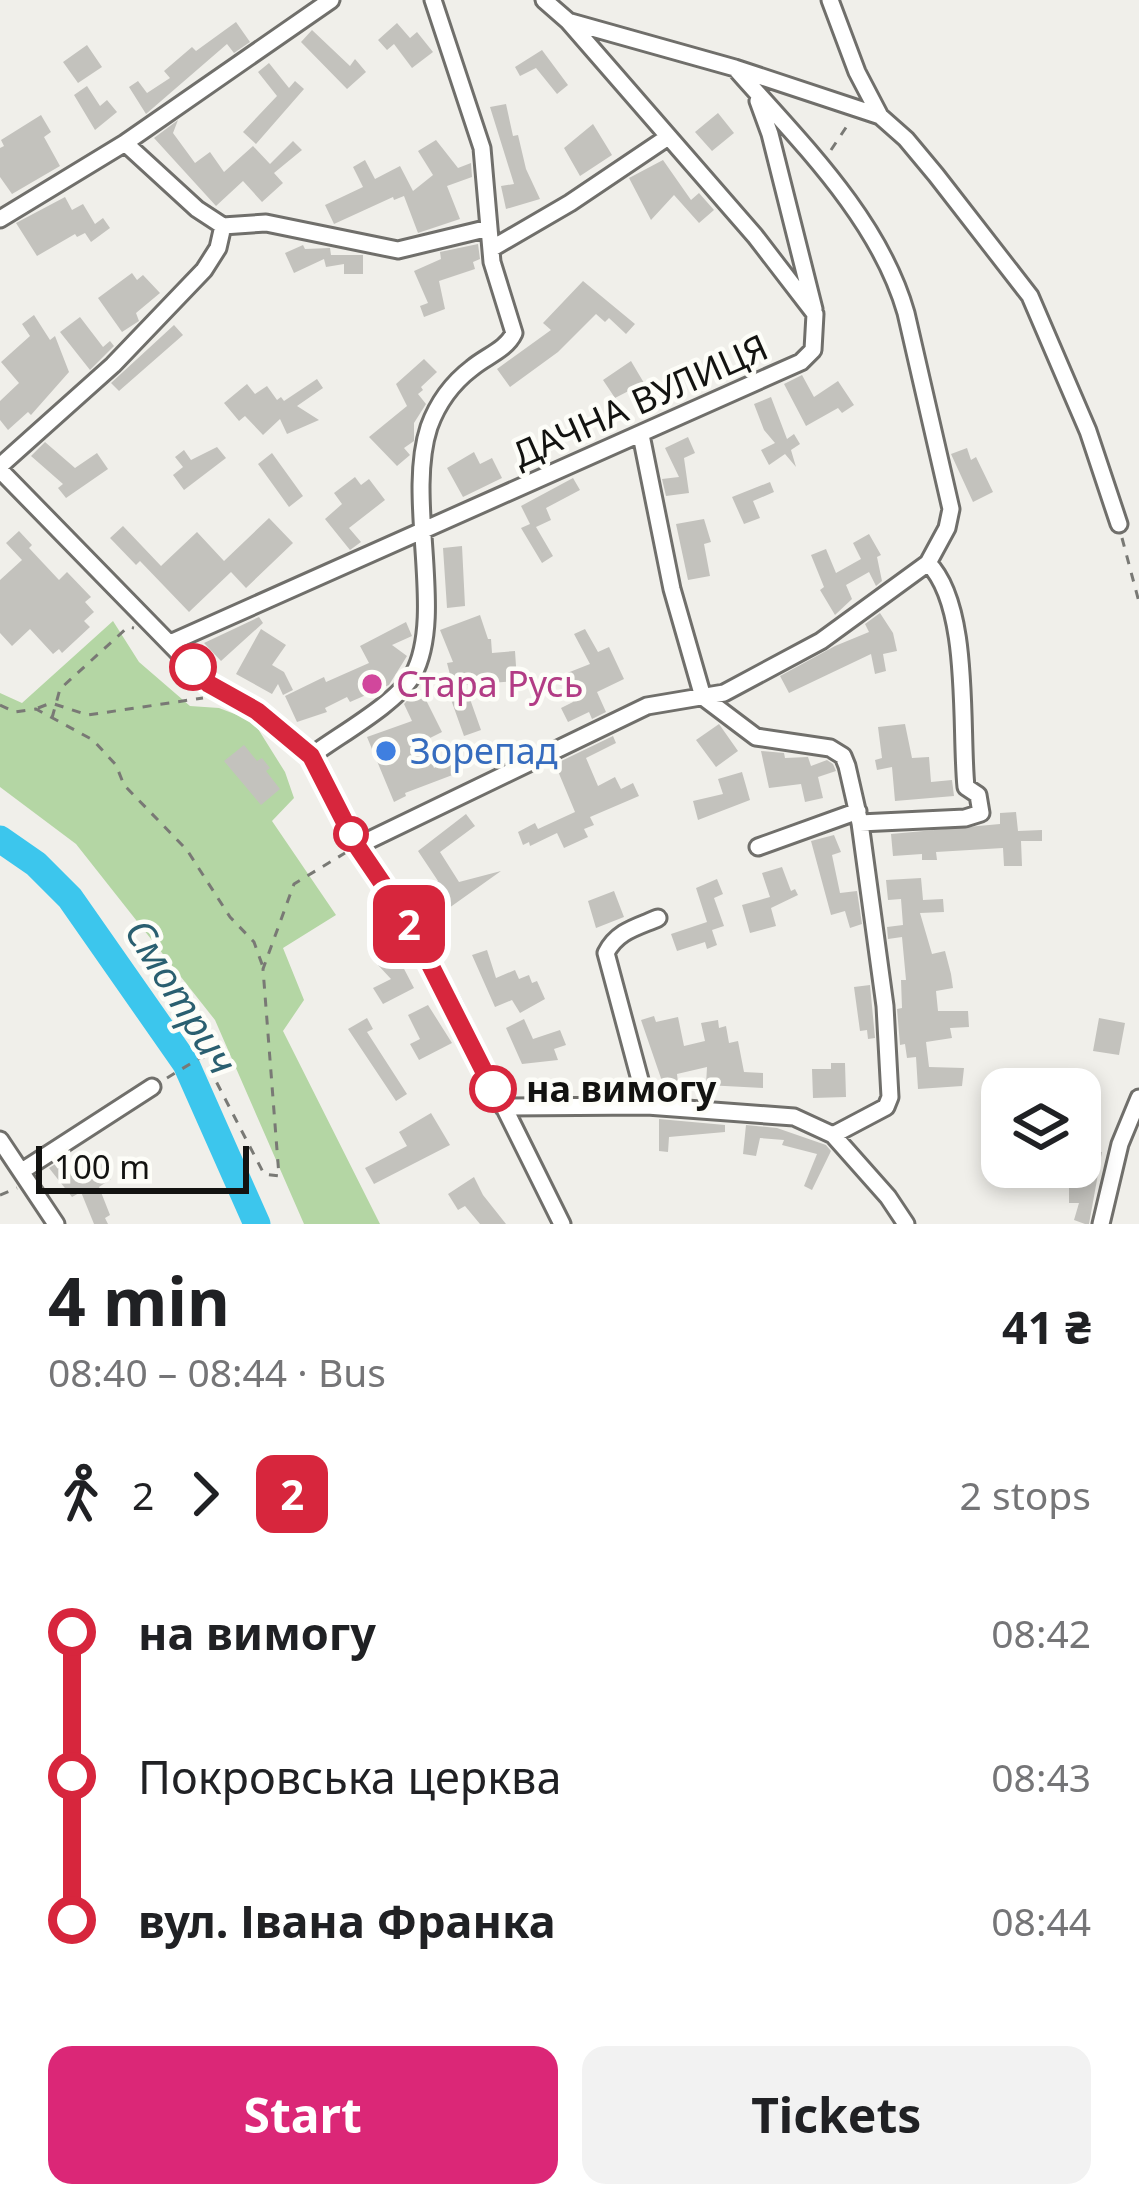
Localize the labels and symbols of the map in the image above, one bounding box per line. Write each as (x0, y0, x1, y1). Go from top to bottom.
street label: ДАЧНА ВУЛИЦЯ (504, 322, 775, 479)
unlabelled marker (171, 645, 215, 689)
place label: Стара Русь (396, 659, 583, 708)
marker: Стара Русь (359, 671, 385, 697)
place label: Зорепад (410, 726, 558, 775)
marker: Зорепад (373, 738, 399, 764)
unlabelled marker (335, 818, 367, 850)
line badge: 2 (370, 885, 448, 963)
water label: Смотрич (114, 909, 251, 1084)
place label: на вимогу (526, 1064, 717, 1113)
marker: на вимогу (471, 1067, 515, 1111)
scale bar (36, 1140, 249, 1193)

